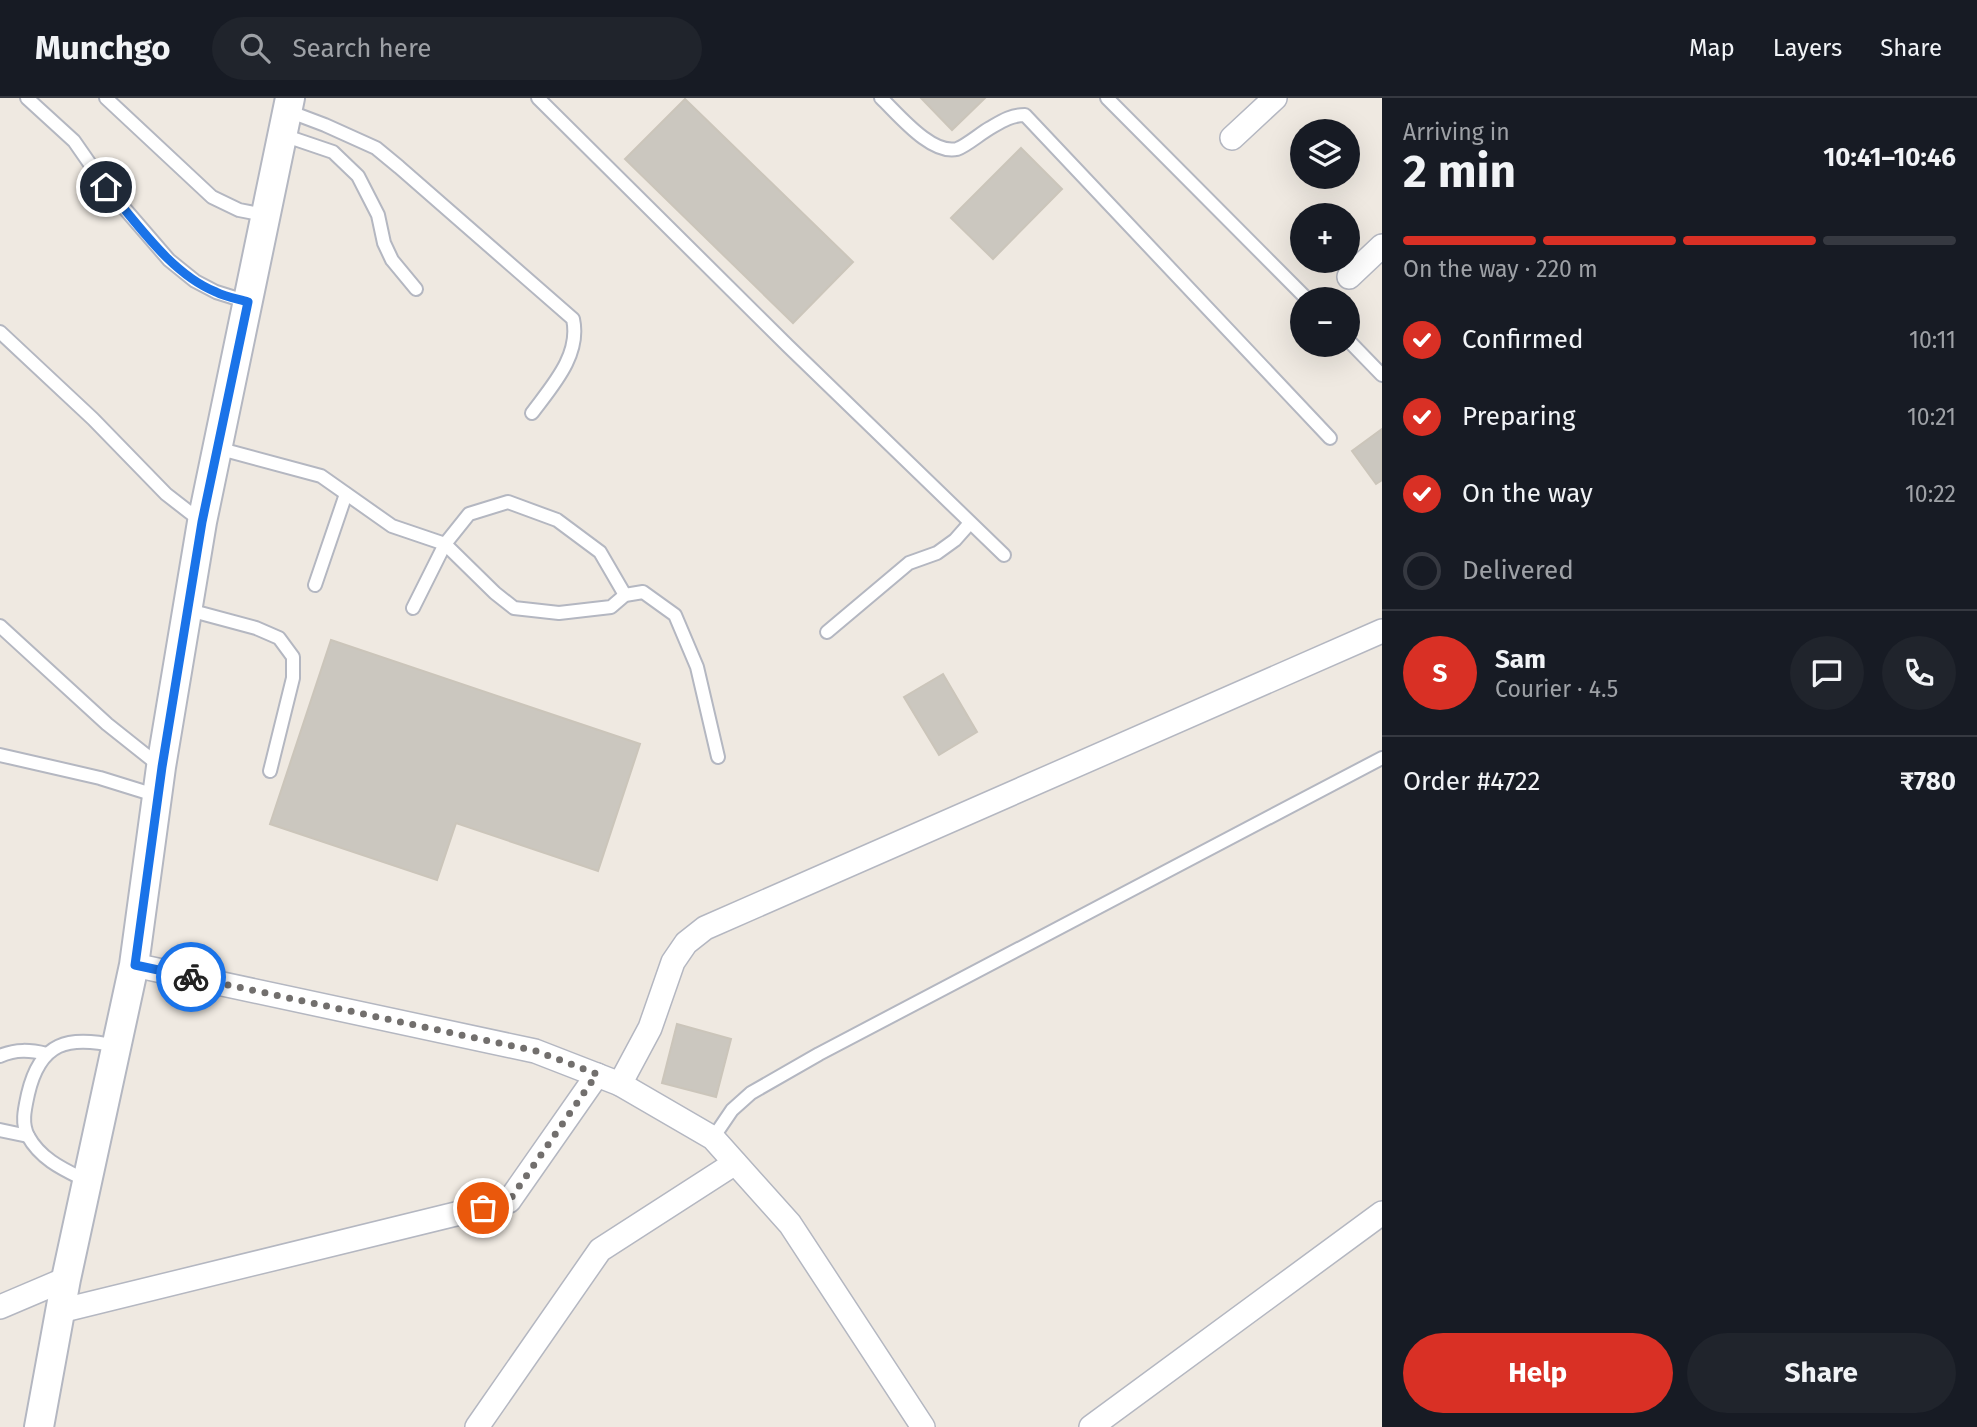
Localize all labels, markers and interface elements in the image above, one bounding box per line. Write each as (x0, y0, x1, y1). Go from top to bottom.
search box (212, 17, 702, 80)
text: Munchgo (35, 28, 170, 68)
icon: search (236, 29, 274, 67)
text: Search here (292, 33, 431, 64)
text: Map (1689, 34, 1735, 62)
text: Layers (1773, 34, 1842, 62)
text: Share (1880, 34, 1942, 62)
text: Arriving in (1403, 118, 1510, 146)
map controls (1290, 119, 1360, 357)
button: layers (1290, 119, 1360, 189)
text: 10:41–10:46 (1823, 142, 1956, 173)
text: 2 min (1403, 144, 1516, 199)
pin (76, 157, 136, 217)
icon: home (87, 168, 125, 206)
button: + (1290, 203, 1360, 273)
text: On the way · 220 m (1403, 255, 1598, 283)
button: − (1290, 287, 1360, 357)
icon: check (1403, 321, 1441, 359)
text: Confirmed (1462, 324, 1583, 355)
text: 10:11 (1909, 326, 1956, 354)
icon: check (1403, 398, 1441, 436)
text: Preparing (1462, 401, 1575, 432)
text: 10:21 (1907, 403, 1956, 431)
icon: check (1403, 475, 1441, 513)
text: On the way (1462, 478, 1593, 509)
text: 10:22 (1905, 480, 1956, 508)
text: Delivered (1462, 555, 1574, 586)
button: chat (1790, 636, 1864, 710)
button: phone (1882, 636, 1956, 710)
text: Sam (1495, 644, 1546, 675)
text: S (1433, 658, 1447, 689)
text: Courier · 4.5 (1495, 675, 1618, 703)
text: Order #4722 (1403, 766, 1540, 797)
text: ₹780 (1900, 766, 1956, 797)
courier (156, 942, 226, 1012)
icon: bike (172, 958, 210, 996)
pin (453, 1178, 513, 1238)
icon: bag (464, 1189, 502, 1227)
button: Help (1403, 1333, 1673, 1413)
button: Share (1687, 1333, 1956, 1413)

